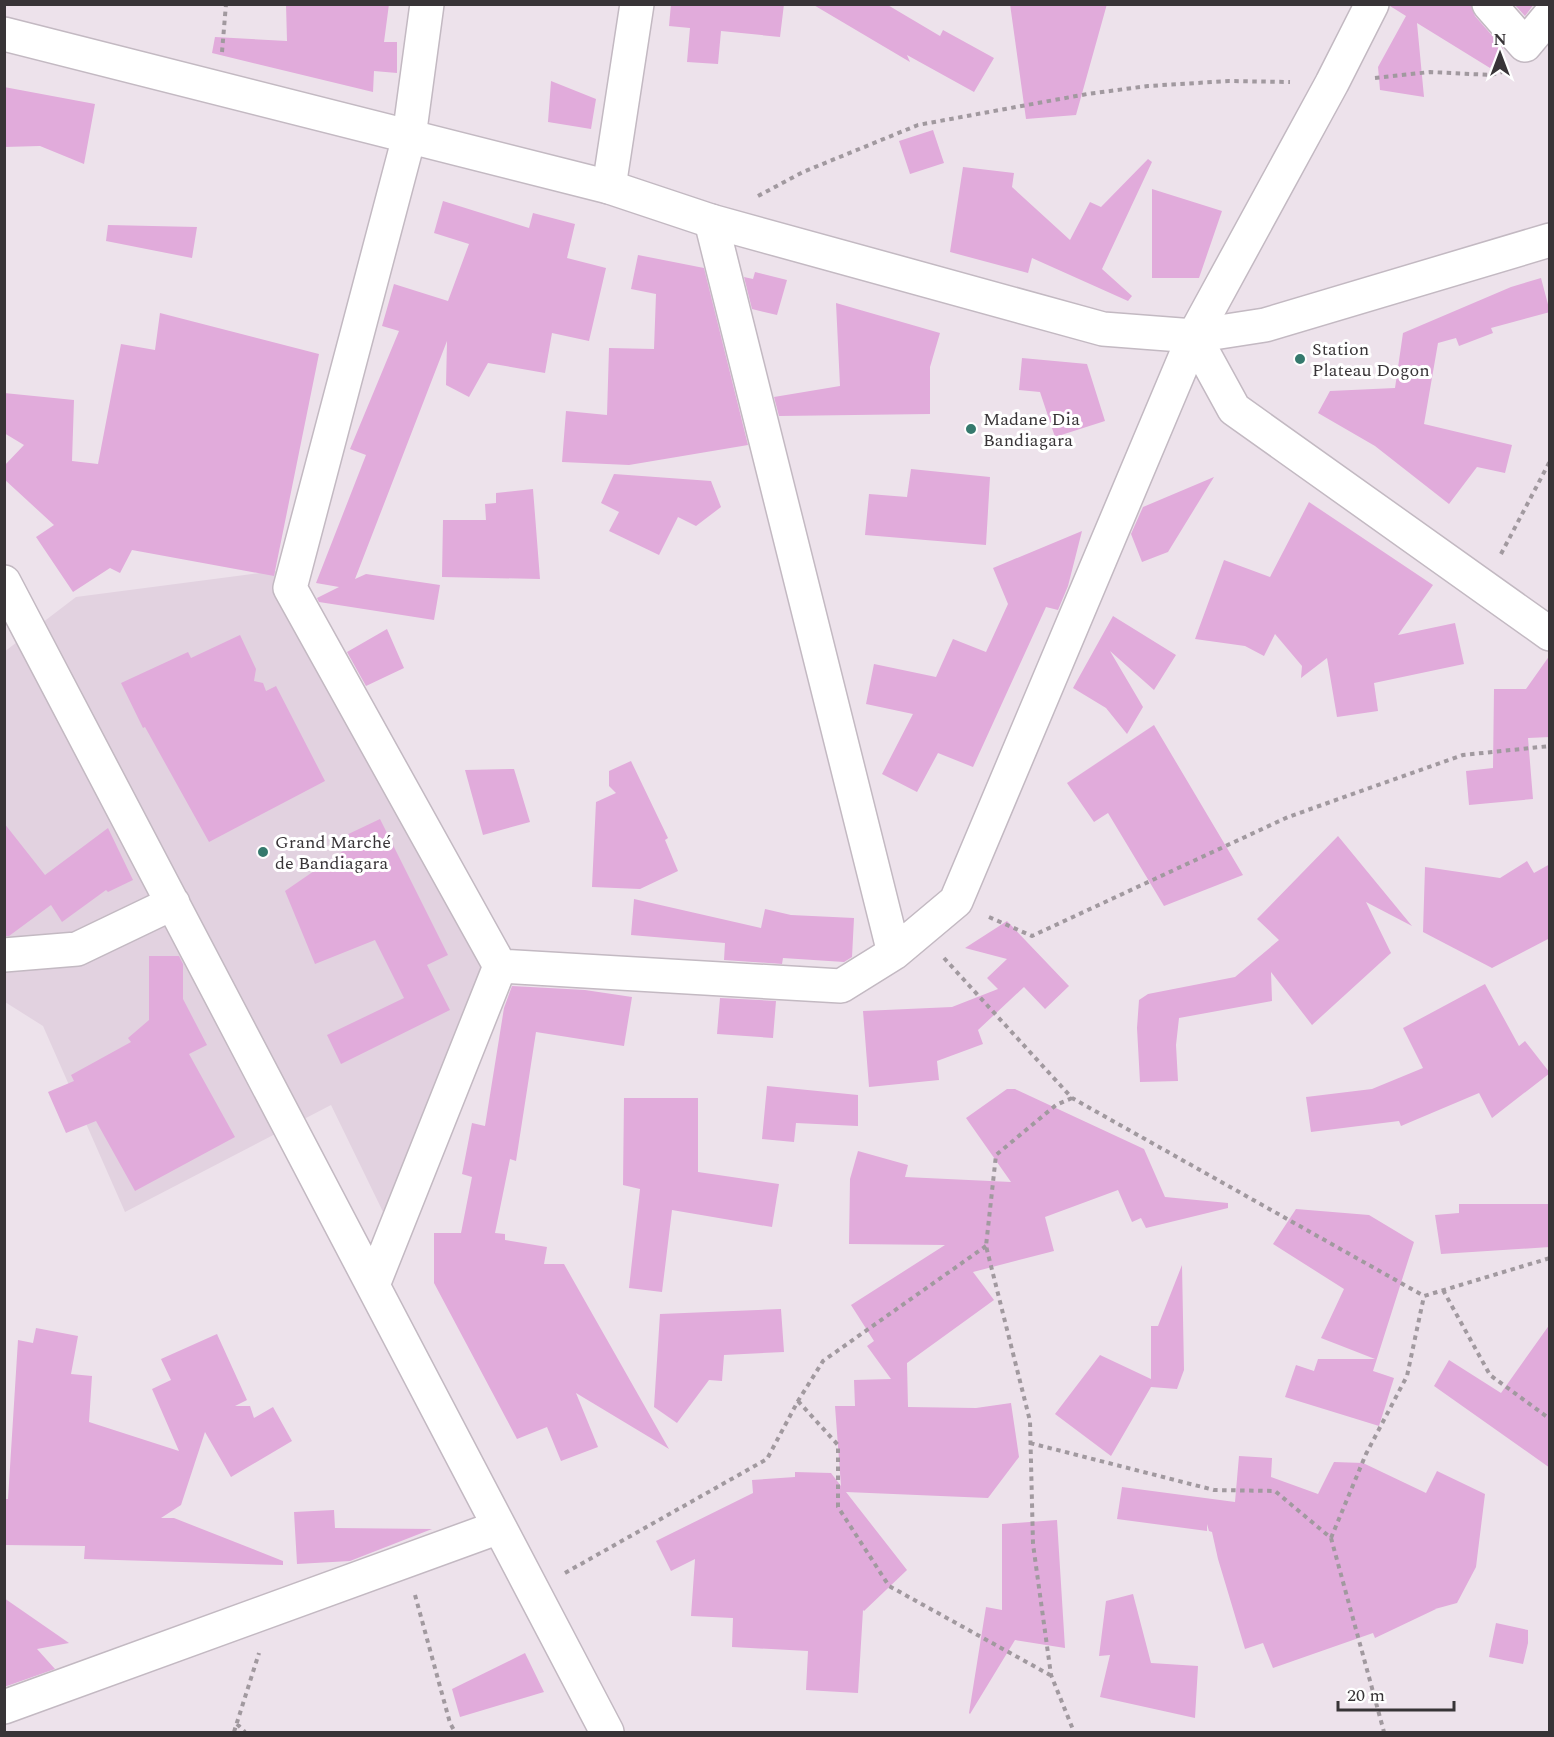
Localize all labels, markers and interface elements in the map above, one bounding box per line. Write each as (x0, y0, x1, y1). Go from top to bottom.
north arrow (1470, 24, 1530, 84)
text: N (1493, 28, 1507, 52)
place label: Station Plateau Dogon (1312, 336, 1430, 384)
marker: Station Plateau Dogon (1293, 352, 1307, 366)
place label: Madane Dia Bandiagara (983, 406, 1080, 454)
marker: Madane Dia Bandiagara (964, 422, 978, 436)
place label: Grand Marché de Bandiagara (275, 829, 391, 877)
marker: Grand Marché de Bandiagara (256, 845, 270, 859)
scale bar (1338, 1674, 1454, 1712)
text: 20 m (1347, 1682, 1385, 1709)

